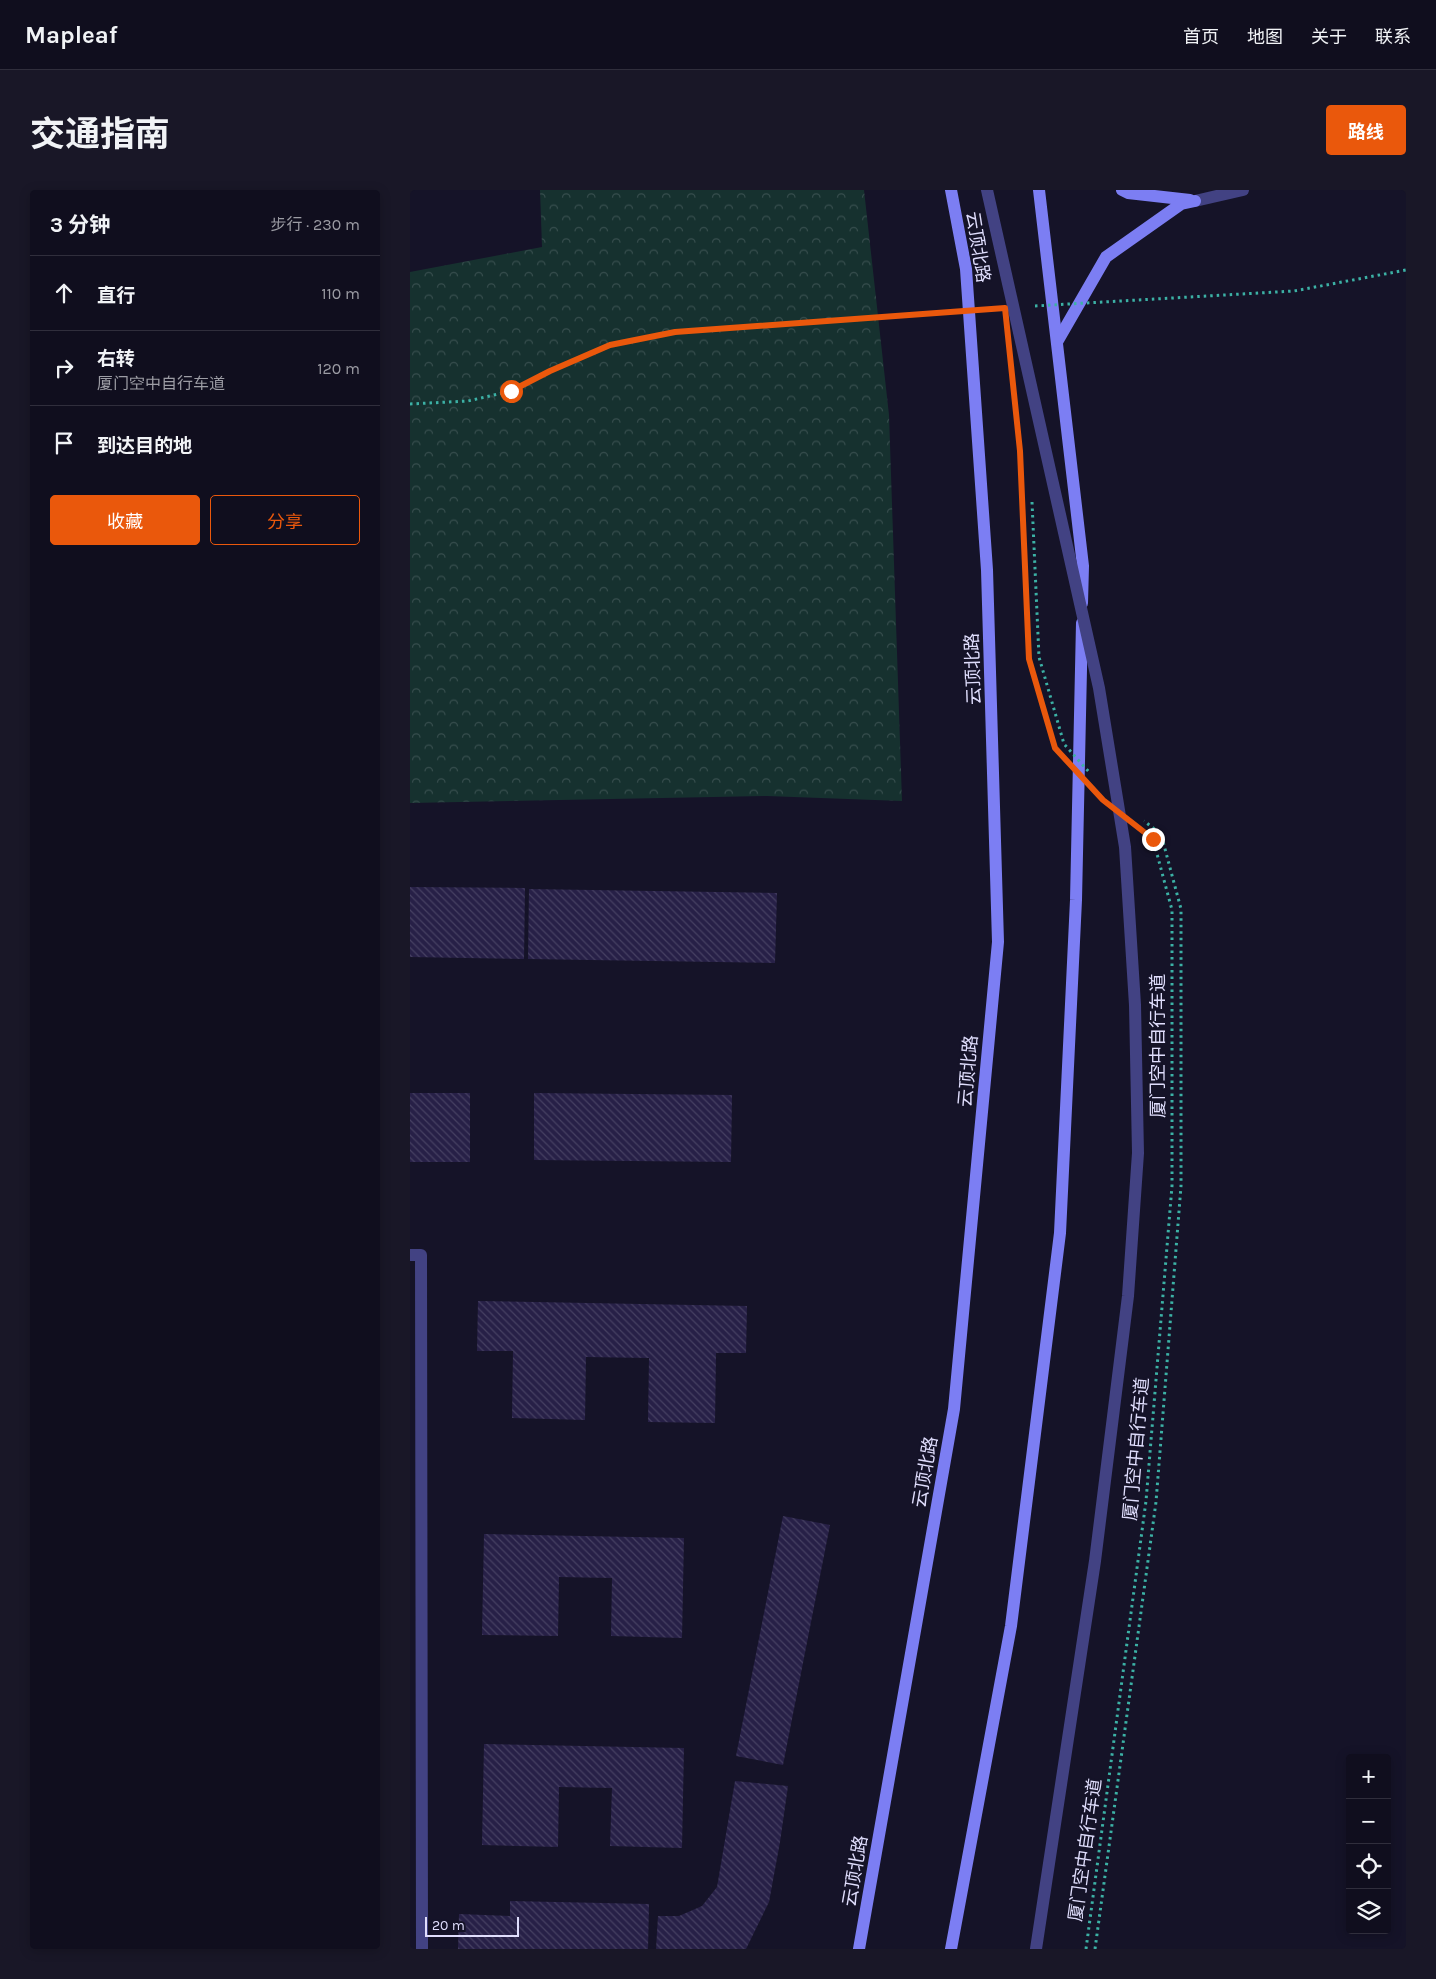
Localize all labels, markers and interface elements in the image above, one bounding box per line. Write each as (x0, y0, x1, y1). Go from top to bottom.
text: Mapleaf (25, 21, 118, 49)
text: 首页 (1183, 26, 1219, 48)
text: 地图 (1247, 26, 1283, 48)
text: 关于 (1311, 26, 1347, 48)
text: 联系 (1375, 26, 1411, 48)
button: 路线 (1326, 105, 1406, 155)
text: 交通指南 (30, 114, 170, 155)
street label: 云顶北路 (962, 210, 994, 284)
text: 3 分钟 (50, 213, 110, 237)
text: 步行 · 230 m (271, 215, 360, 234)
icon: ahead (50, 279, 78, 307)
text: 110 m (321, 284, 360, 303)
text: 直行 (97, 285, 135, 307)
text: 右转 (97, 348, 135, 370)
icon: right (50, 354, 78, 382)
text: 120 m (317, 359, 360, 378)
text: 厦门空中自行车道 (97, 374, 225, 393)
route start (500, 380, 523, 403)
icon: arrive (50, 429, 78, 457)
text: 到达目的地 (97, 435, 192, 457)
button: 收藏 (50, 495, 200, 545)
button: 分享 (210, 495, 360, 545)
street label: 云顶北路 (961, 633, 985, 705)
route end (1142, 828, 1165, 851)
street label: 厦门空中自行车道 (1147, 974, 1169, 1118)
street label: 云顶北路 (954, 1034, 982, 1108)
street label: 厦门空中自行车道 (1119, 1376, 1153, 1522)
street label: 云顶北路 (908, 1435, 942, 1509)
map controls (1346, 1754, 1391, 1934)
button: + (1346, 1754, 1391, 1799)
street label: 厦门空中自行车道 (1064, 1777, 1106, 1923)
button: − (1346, 1799, 1391, 1844)
street label: 云顶北路 (838, 1834, 872, 1908)
button: locate (1346, 1844, 1391, 1889)
button: layers (1346, 1889, 1391, 1934)
scale bar (425, 1914, 519, 1937)
text: 20 m (432, 1917, 465, 1934)

